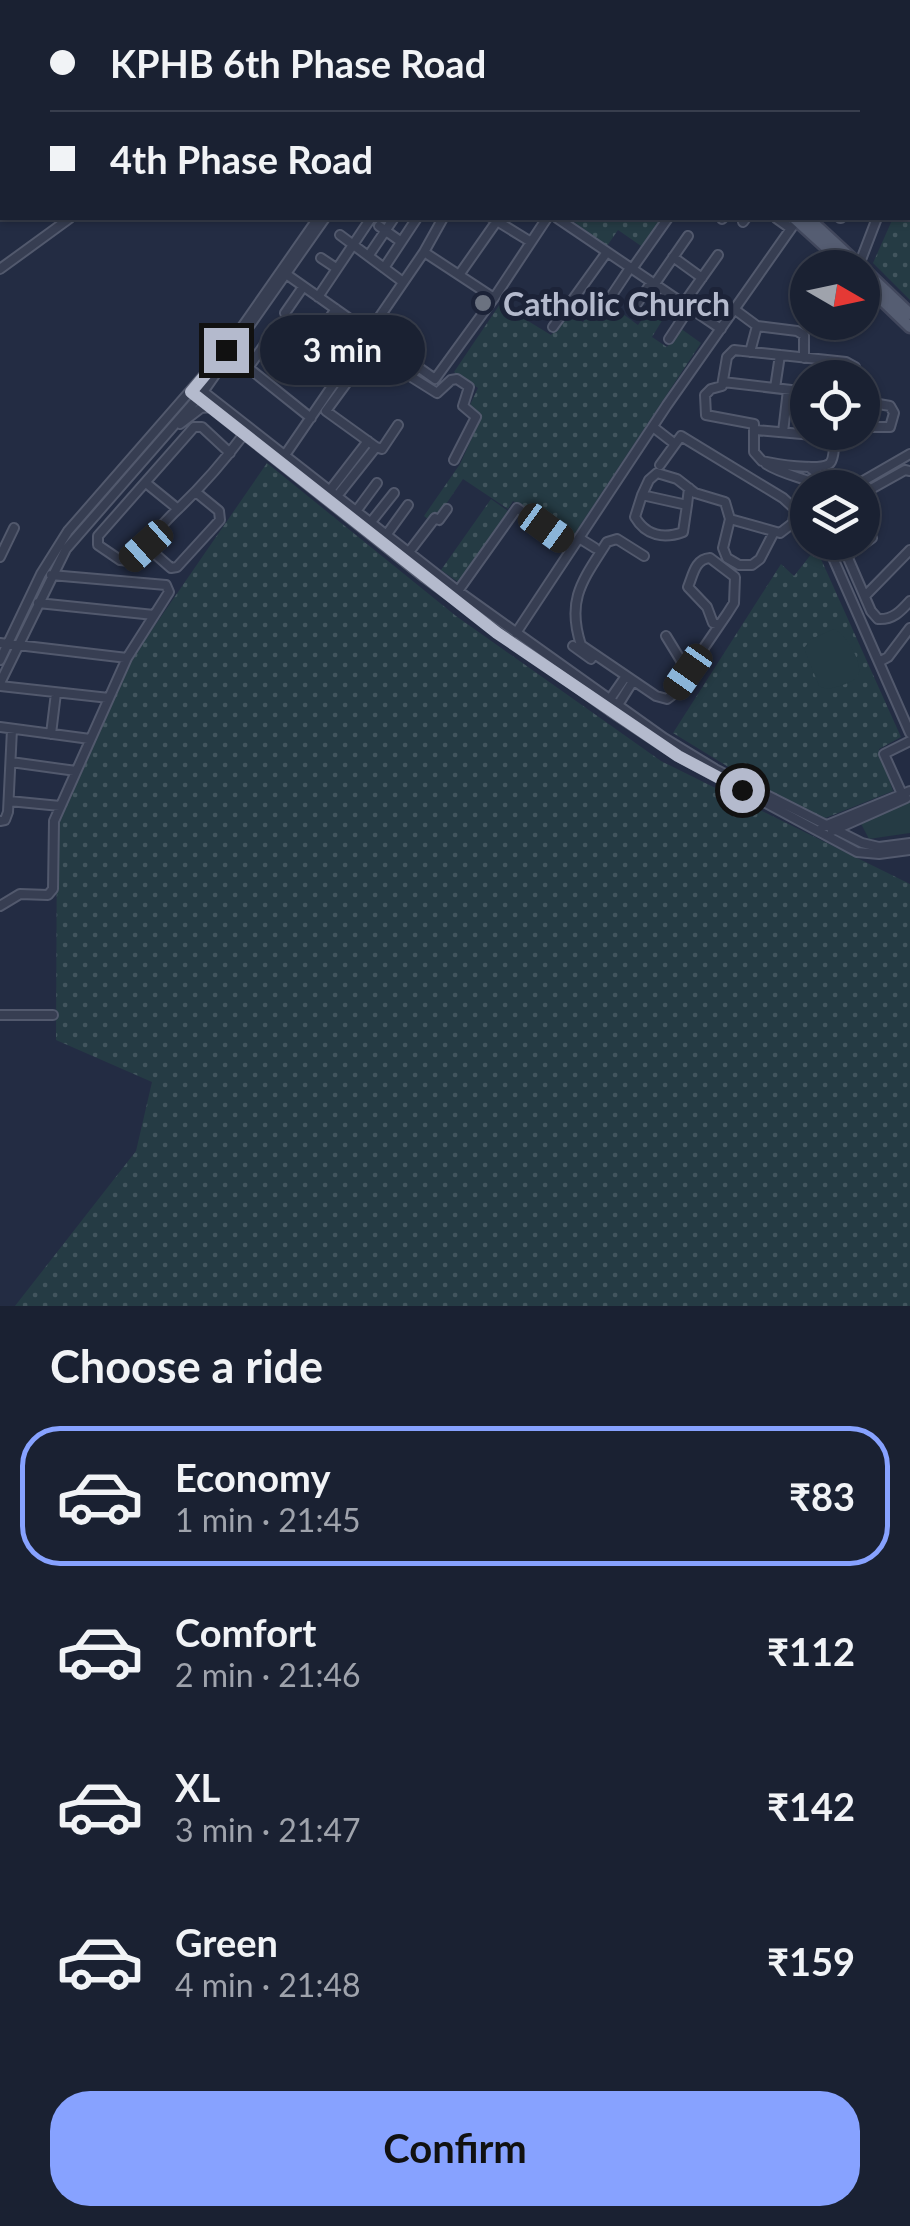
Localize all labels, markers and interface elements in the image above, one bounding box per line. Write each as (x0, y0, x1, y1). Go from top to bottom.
text: KPHB 6th Phase Road (110, 40, 486, 86)
text: 4th Phase Road (110, 136, 373, 182)
north arrow (790, 250, 880, 340)
map controls (790, 250, 880, 560)
place label: Catholic Church (503, 284, 730, 323)
marker: Catholic Church (472, 292, 494, 314)
callout: 3 min (261, 315, 426, 385)
route end (204, 328, 249, 373)
text: 3 min (303, 330, 382, 369)
button: locate (790, 360, 880, 450)
button: layers (790, 470, 880, 560)
car (513, 498, 579, 558)
car (114, 515, 178, 577)
car (659, 639, 717, 705)
route start (720, 768, 765, 813)
text: Choose a ride (50, 1339, 323, 1393)
icon: car (55, 1451, 145, 1541)
text: Economy (175, 1454, 330, 1500)
text: ₹83 (789, 1473, 855, 1519)
text: 1 min · 21:45 (175, 1500, 361, 1539)
icon: car (55, 1606, 145, 1696)
text: Comfort (175, 1609, 316, 1655)
text: ₹112 (767, 1628, 855, 1674)
text: 2 min · 21:46 (175, 1655, 361, 1694)
icon: car (55, 1761, 145, 1851)
text: XL (175, 1764, 220, 1810)
text: ₹142 (767, 1783, 855, 1829)
text: 3 min · 21:47 (175, 1810, 361, 1849)
icon: car (55, 1916, 145, 2006)
text: Green (175, 1919, 278, 1965)
text: ₹159 (767, 1938, 855, 1984)
text: 4 min · 21:48 (175, 1965, 361, 2004)
button: Confirm (50, 2091, 860, 2206)

